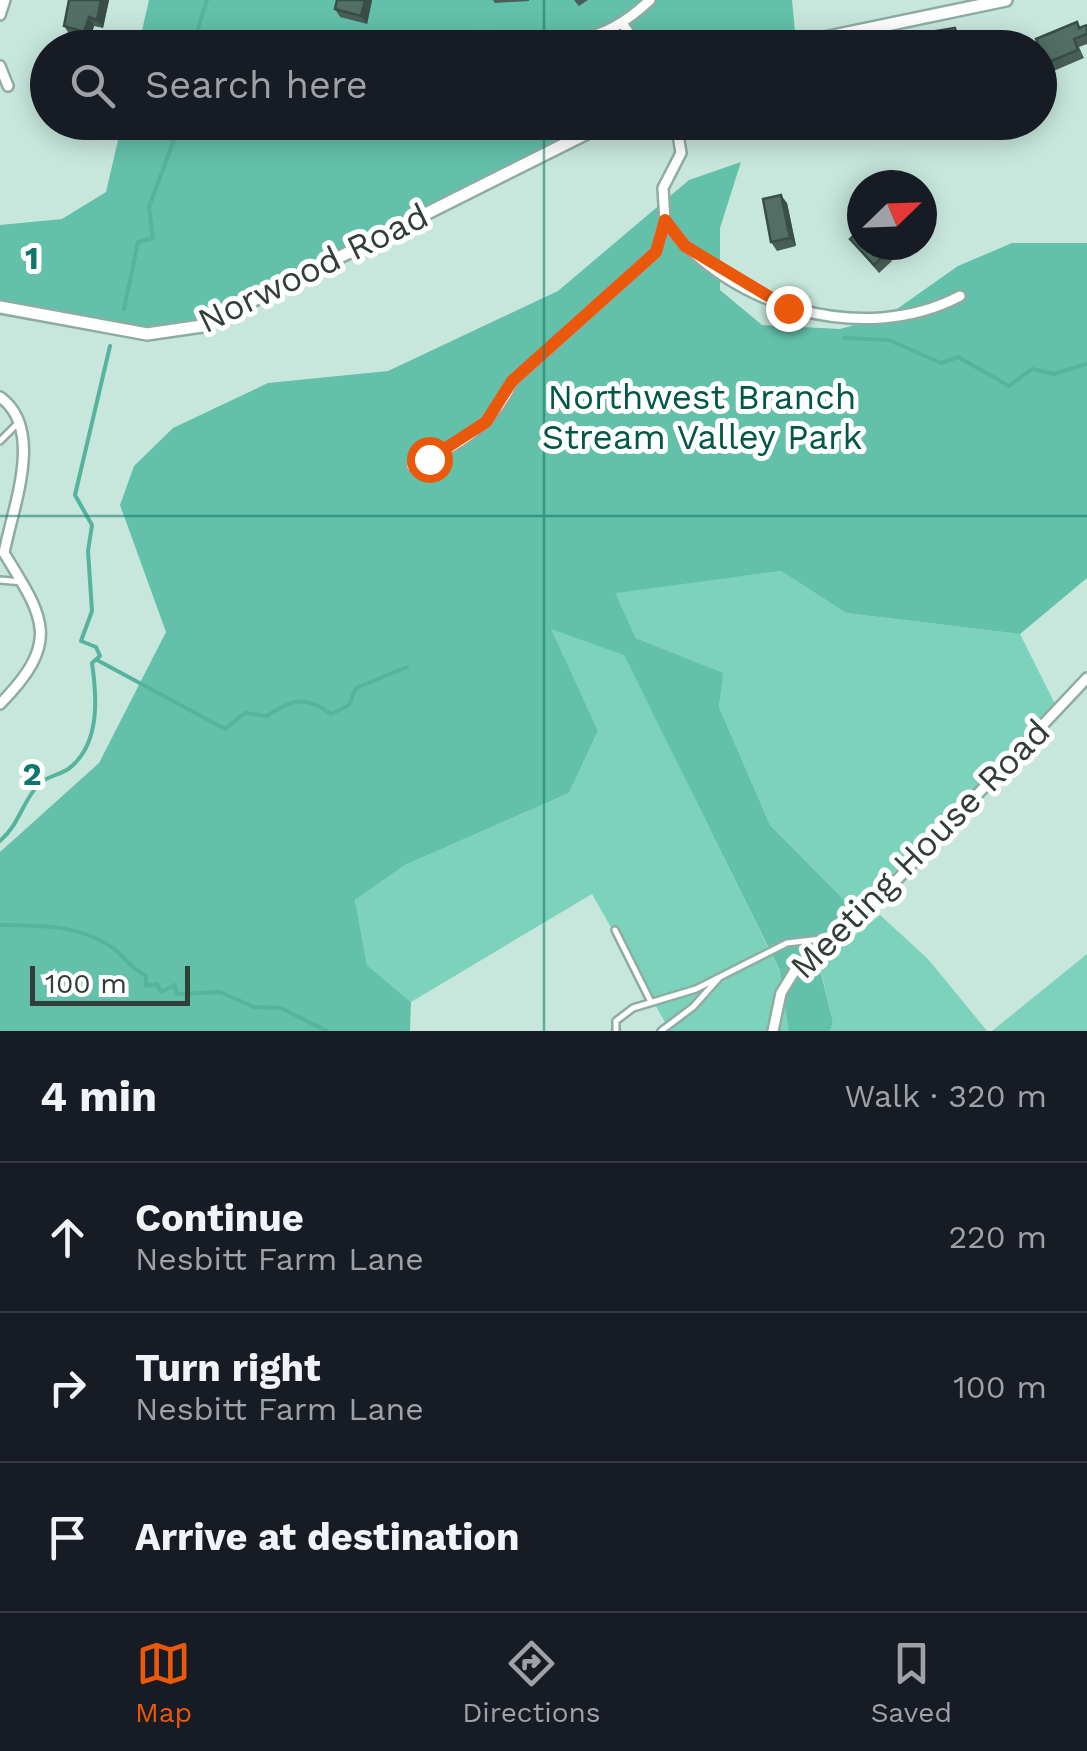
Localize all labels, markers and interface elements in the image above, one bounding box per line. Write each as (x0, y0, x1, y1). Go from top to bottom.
search box (30, 30, 1057, 140)
icon: search (65, 58, 120, 113)
text: Search here (145, 63, 368, 107)
north arrow (847, 170, 937, 260)
street label: Norwood Road (191, 194, 435, 342)
text: 1 (25, 239, 39, 277)
route end (766, 286, 812, 332)
park label: Northwest Branch Stream Valley Park (542, 376, 862, 458)
route start (407, 437, 453, 483)
street label: Meeting House Road (782, 711, 1058, 987)
text: 2 (22, 755, 42, 793)
scale bar (30, 961, 190, 1006)
text: 100 m (45, 967, 127, 1000)
text: 4 min (40, 1072, 157, 1121)
text: Walk · 320 m (845, 1077, 1047, 1115)
text: Continue (135, 1196, 304, 1240)
icon: ahead (40, 1210, 95, 1265)
text: 220 m (948, 1218, 1047, 1256)
text: Nesbitt Farm Lane (135, 1240, 424, 1278)
text: Turn right (135, 1346, 321, 1390)
icon: right (40, 1360, 95, 1415)
text: 100 m (953, 1368, 1047, 1406)
text: Nesbitt Farm Lane (135, 1390, 424, 1428)
icon: arrive (40, 1510, 95, 1565)
text: Arrive at destination (135, 1515, 520, 1559)
tab: Map (135, 1636, 192, 1729)
tab: Directions (462, 1636, 601, 1729)
tab: Saved (871, 1636, 952, 1729)

